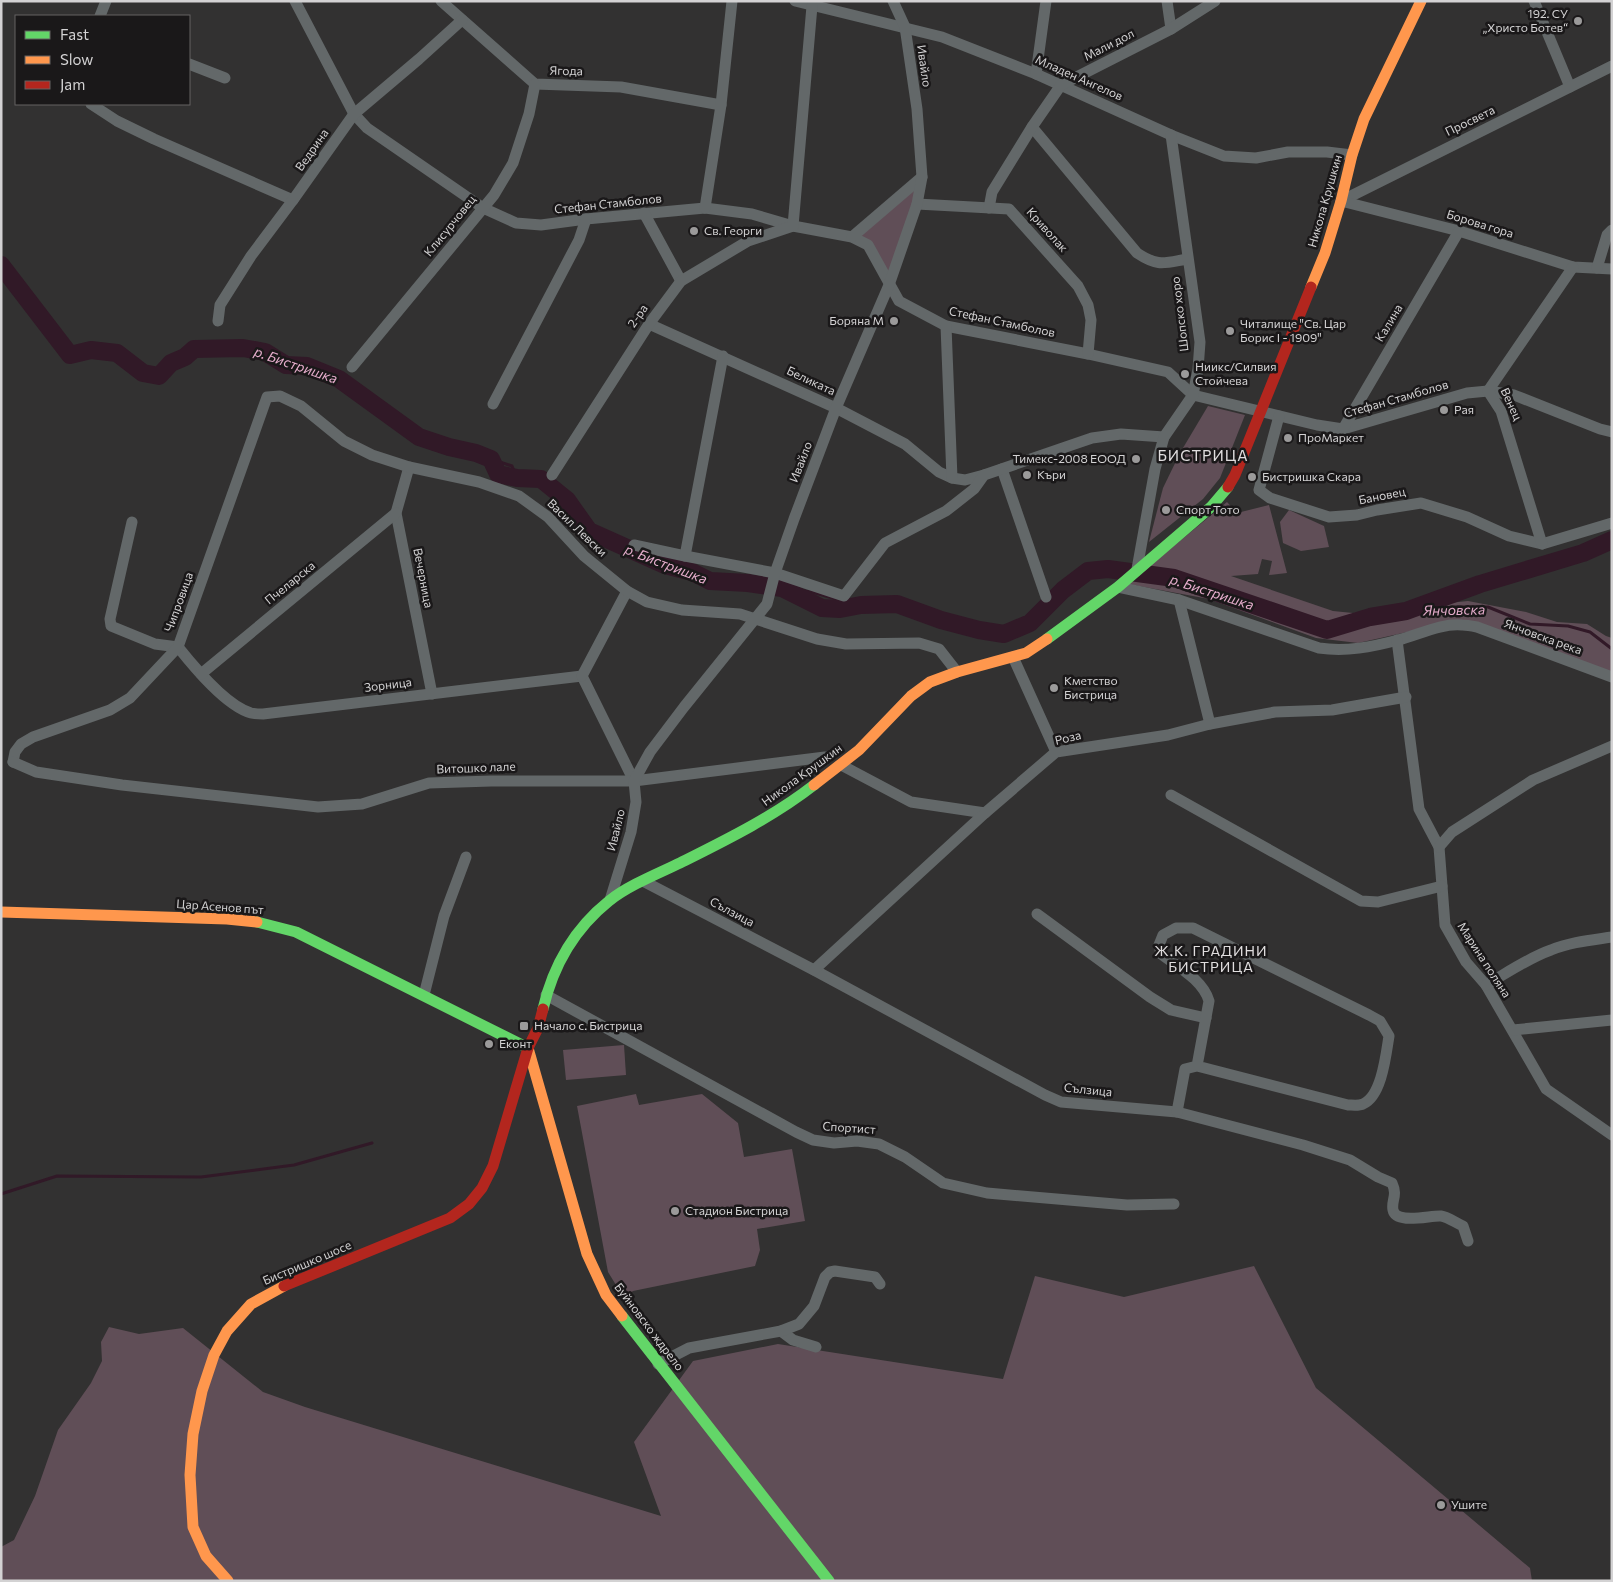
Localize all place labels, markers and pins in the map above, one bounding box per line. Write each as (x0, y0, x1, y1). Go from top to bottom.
place label: 192. СУ „Христо Ботев“ (1482, 6, 1568, 34)
marker: 192. СУ „Христо Ботев“ (1572, 15, 1584, 27)
place label: Св. Георги (704, 223, 762, 237)
marker: Св. Георги (688, 225, 700, 237)
place label: Боряна М (829, 313, 884, 327)
marker: Боряна М (888, 315, 900, 327)
place label: Читалище "Св. Цар Борис I - 1909" (1240, 316, 1346, 344)
marker: Читалище "Св. Цар Борис I - 1909" (1224, 325, 1236, 337)
place label: Ниикс/Силвия Стойчева (1195, 359, 1276, 387)
marker: Ниикс/Силвия Стойчева (1179, 368, 1191, 380)
place label: Рая (1454, 402, 1474, 416)
marker: Рая (1438, 404, 1450, 416)
place label: ПроМаркет (1298, 430, 1364, 444)
marker: ПроМаркет (1282, 432, 1294, 444)
place label: Тимекс-2008 ЕООД (1013, 451, 1127, 465)
marker: Тимекс-2008 ЕООД (1130, 453, 1142, 465)
place label: Къри (1037, 467, 1066, 481)
marker: Къри (1021, 469, 1033, 481)
place label: Бистришка Скара (1262, 469, 1361, 483)
marker: Бистришка Скара (1246, 471, 1258, 483)
place label: Спорт Тото (1176, 502, 1240, 516)
marker: Спорт Тото (1160, 504, 1172, 516)
place label: Кметство Бистрица (1064, 673, 1118, 701)
marker: Кметство Бистрица (1048, 682, 1060, 694)
place label: Начало с. Бистрица (534, 1018, 642, 1032)
marker: Начало с. Бистрица (518, 1020, 530, 1032)
place label: Еконт (499, 1036, 532, 1050)
marker: Еконт (483, 1038, 495, 1050)
place label: Стадион Бистрица (685, 1203, 788, 1217)
marker: Стадион Бистрица (669, 1205, 681, 1217)
place label: Ушите (1451, 1497, 1487, 1511)
marker: Ушите (1435, 1499, 1447, 1511)

